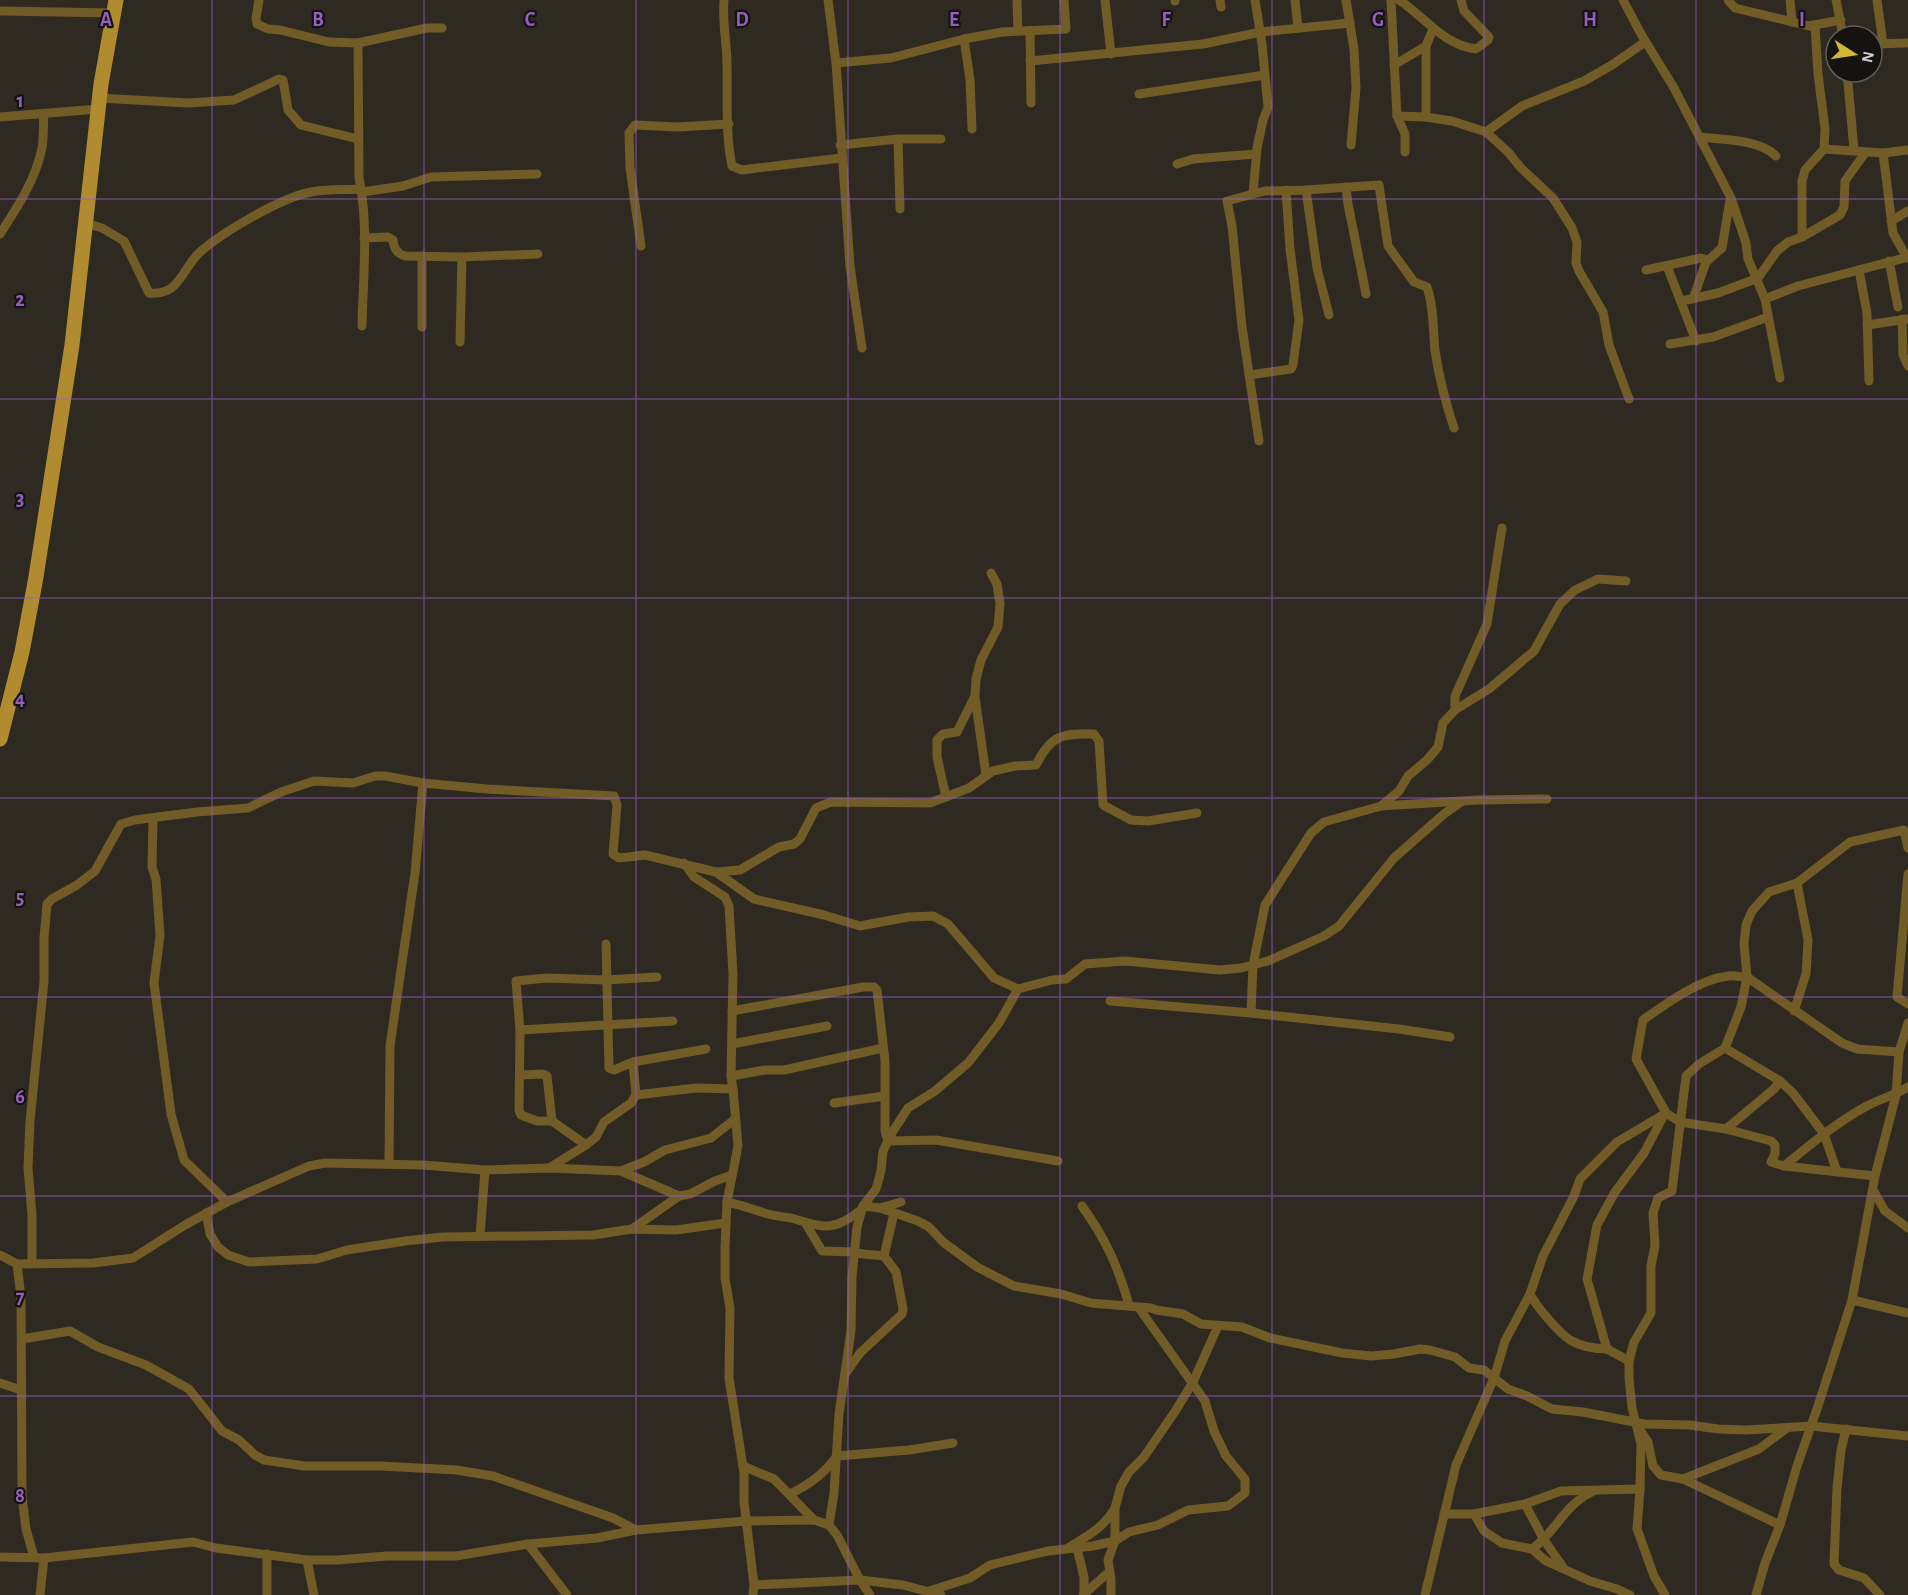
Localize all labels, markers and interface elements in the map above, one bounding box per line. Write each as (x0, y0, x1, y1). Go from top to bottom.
text: A (100, 10, 112, 30)
text: B (312, 10, 324, 30)
text: C (525, 10, 536, 30)
text: D (735, 10, 749, 30)
text: E (949, 10, 959, 30)
text: F (1161, 10, 1171, 30)
text: G (1372, 10, 1384, 30)
text: H (1583, 10, 1597, 30)
text: I (1799, 10, 1805, 30)
north arrow (1824, 24, 1884, 84)
text: N (1859, 50, 1877, 64)
text: 1 (16, 91, 24, 111)
text: 2 (15, 290, 25, 310)
text: 3 (16, 489, 24, 509)
text: 4 (15, 689, 25, 709)
text: 5 (16, 888, 24, 908)
text: 6 (15, 1087, 25, 1107)
text: 7 (16, 1287, 25, 1307)
text: 8 (15, 1486, 25, 1506)

